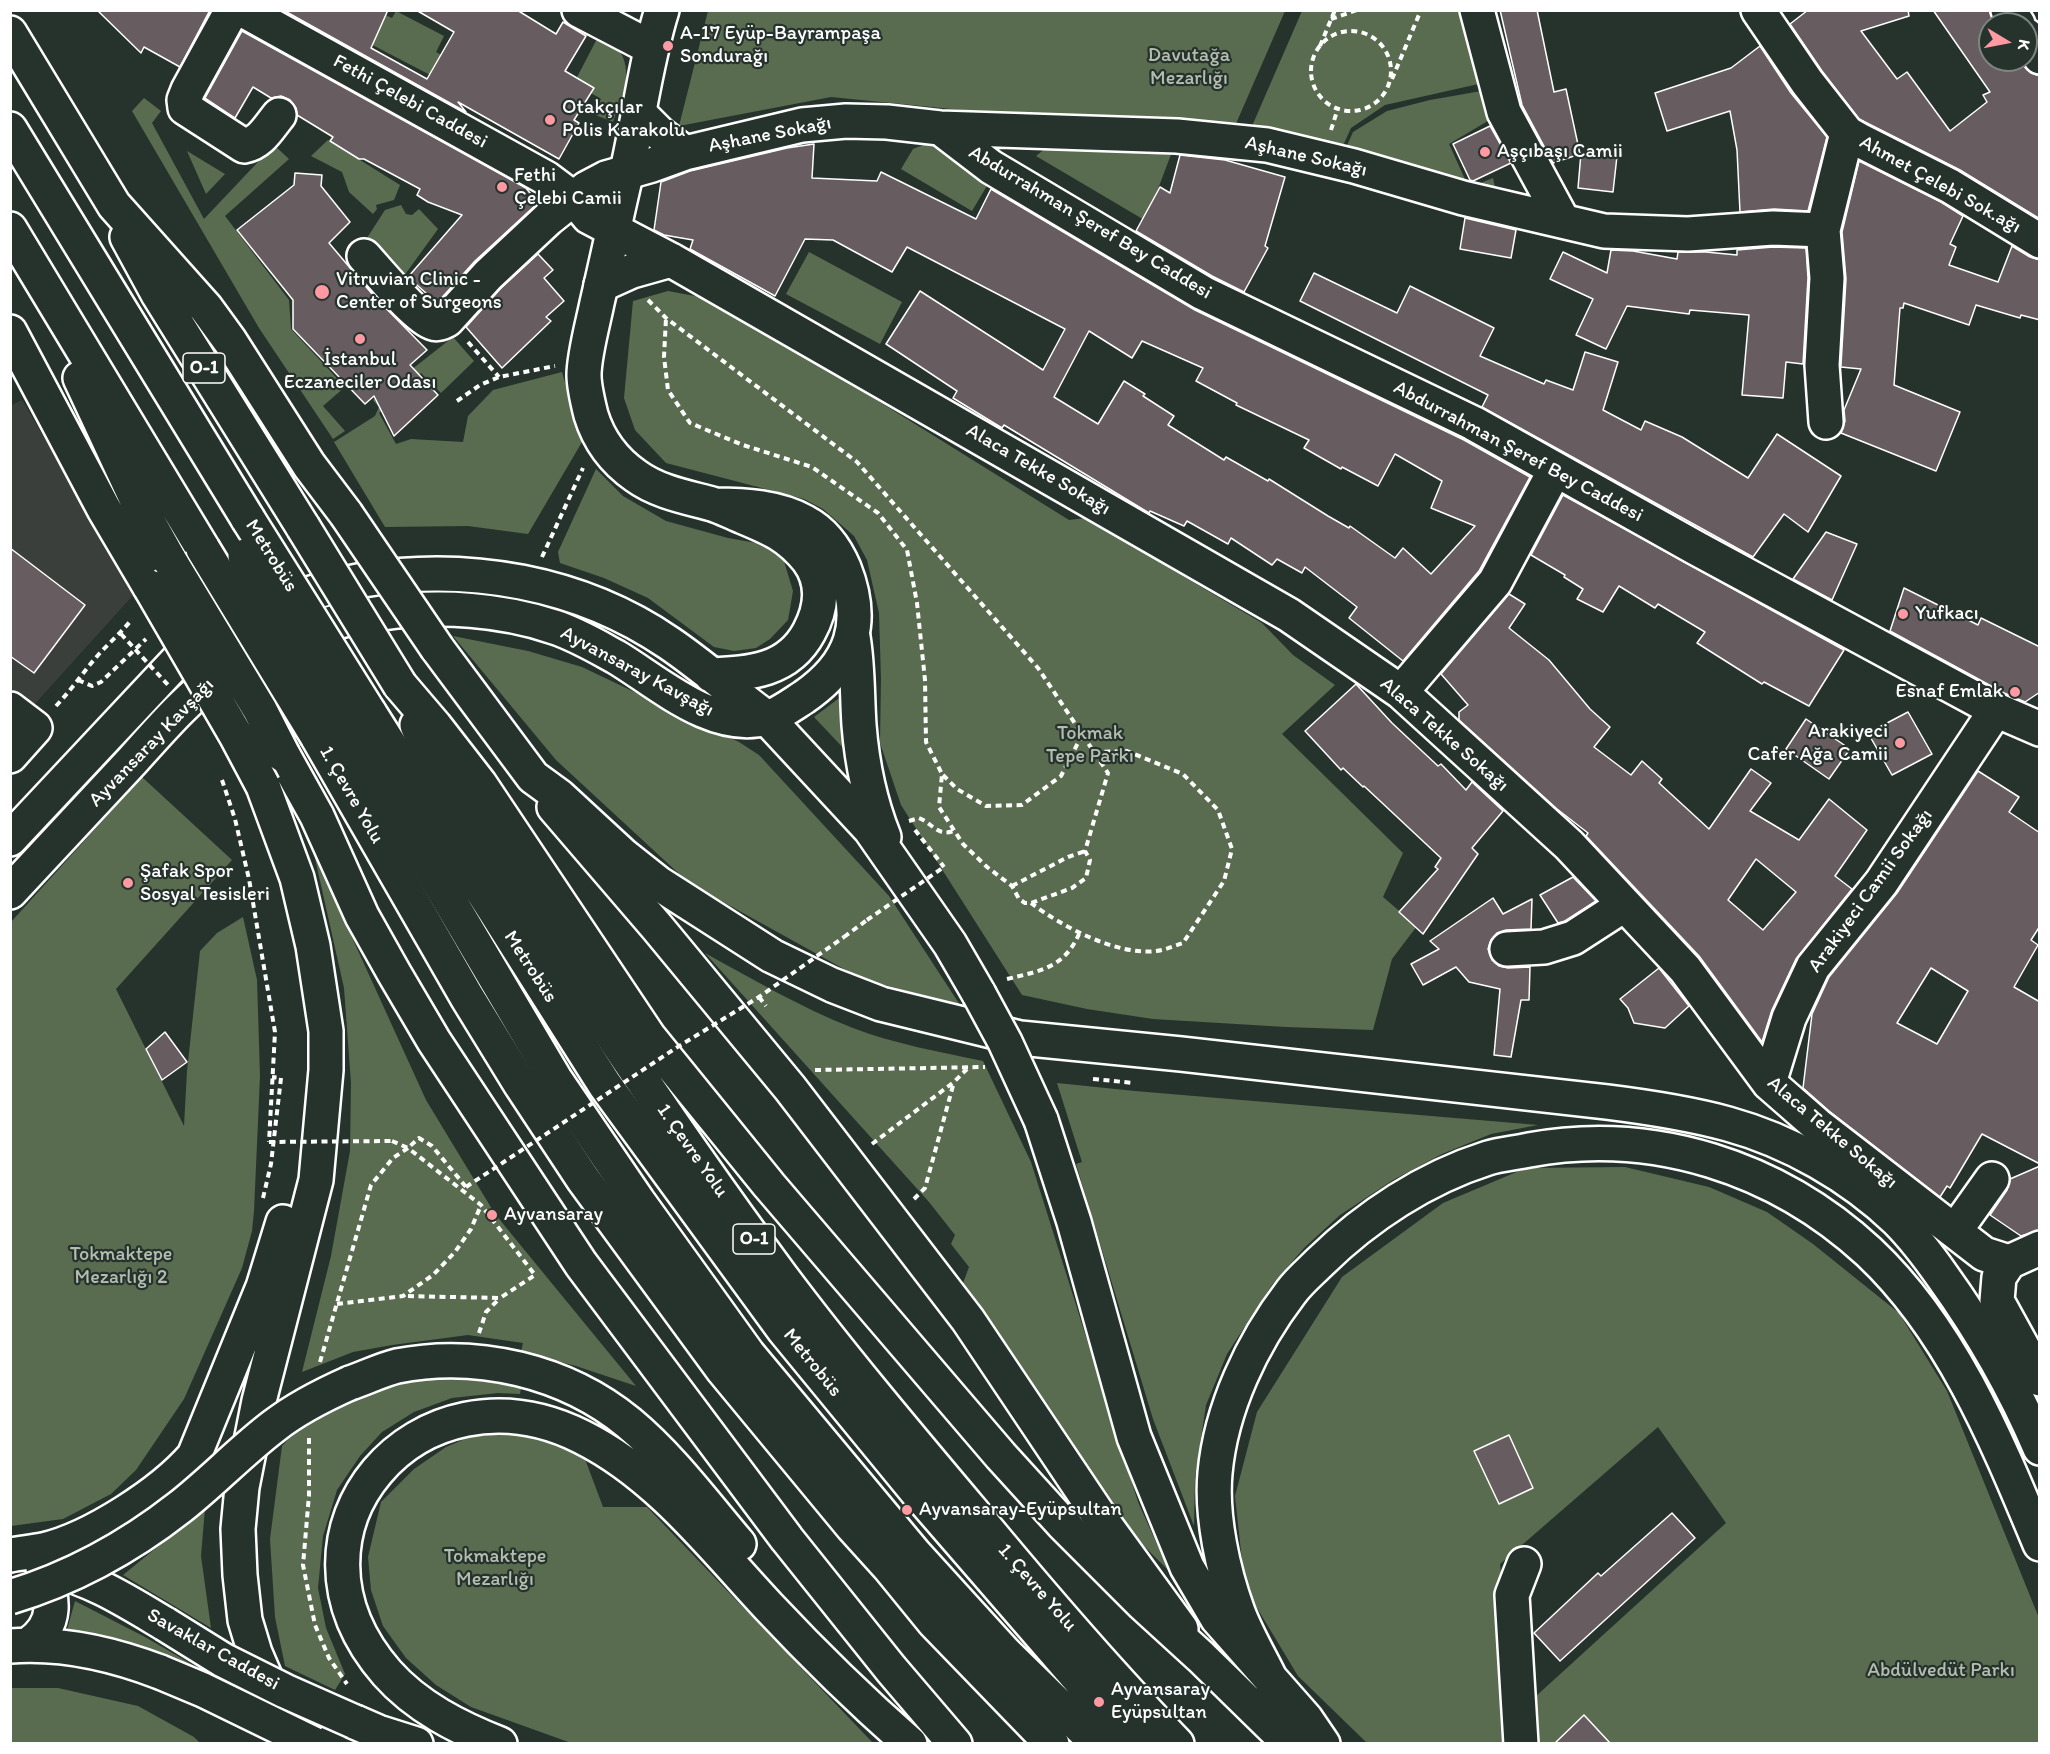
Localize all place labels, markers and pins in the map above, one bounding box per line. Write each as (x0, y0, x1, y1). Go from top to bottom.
place label: A-17 Eyüp-Bayrampaşa Sondurağı (680, 22, 881, 69)
marker: A-17 Eyüp-Bayrampaşa Sondurağı (661, 39, 675, 53)
place label: Otakçılar Polis Karakolu (562, 96, 685, 143)
marker: Otakçılar Polis Karakolu (543, 113, 557, 127)
place label: Aşçıbaşı Camii (1497, 140, 1623, 164)
marker: Aşçıbaşı Camii (1478, 145, 1492, 159)
place label: Fethi Çelebi Camii (514, 164, 622, 211)
marker: Fethi Çelebi Camii (495, 180, 509, 194)
place label: Vitruvian Clinic - Center of Surgeons (336, 268, 502, 315)
marker: Vitruvian Clinic - Center of Surgeons (313, 283, 331, 301)
marker: İstanbul Eczaneciler Odası (353, 332, 367, 346)
place label: İstanbul Eczaneciler Odası (284, 348, 436, 395)
place label: Yufkacı (1915, 602, 1979, 626)
marker: Yufkacı (1896, 607, 1910, 621)
place label: Esnaf Emlak (1896, 680, 2003, 704)
marker: Esnaf Emlak (2008, 685, 2022, 699)
place label: Arakiyeci Cafer Ağa Camii (1748, 720, 1888, 767)
marker: Arakiyeci Cafer Ağa Camii (1893, 736, 1907, 750)
place label: Şafak Spor Sosyal Tesisleri (140, 860, 270, 907)
marker: Şafak Spor Sosyal Tesisleri (121, 876, 135, 890)
place label: Ayvansaray (504, 1203, 603, 1227)
marker: Ayvansaray (485, 1208, 499, 1222)
place label: Ayvansaray-Eyüpsultan (919, 1498, 1122, 1522)
marker: Ayvansaray-Eyüpsultan (900, 1503, 914, 1517)
place label: Ayvansaray Eyüpsultan (1111, 1678, 1210, 1725)
marker: Ayvansaray Eyüpsultan (1092, 1695, 1106, 1709)

